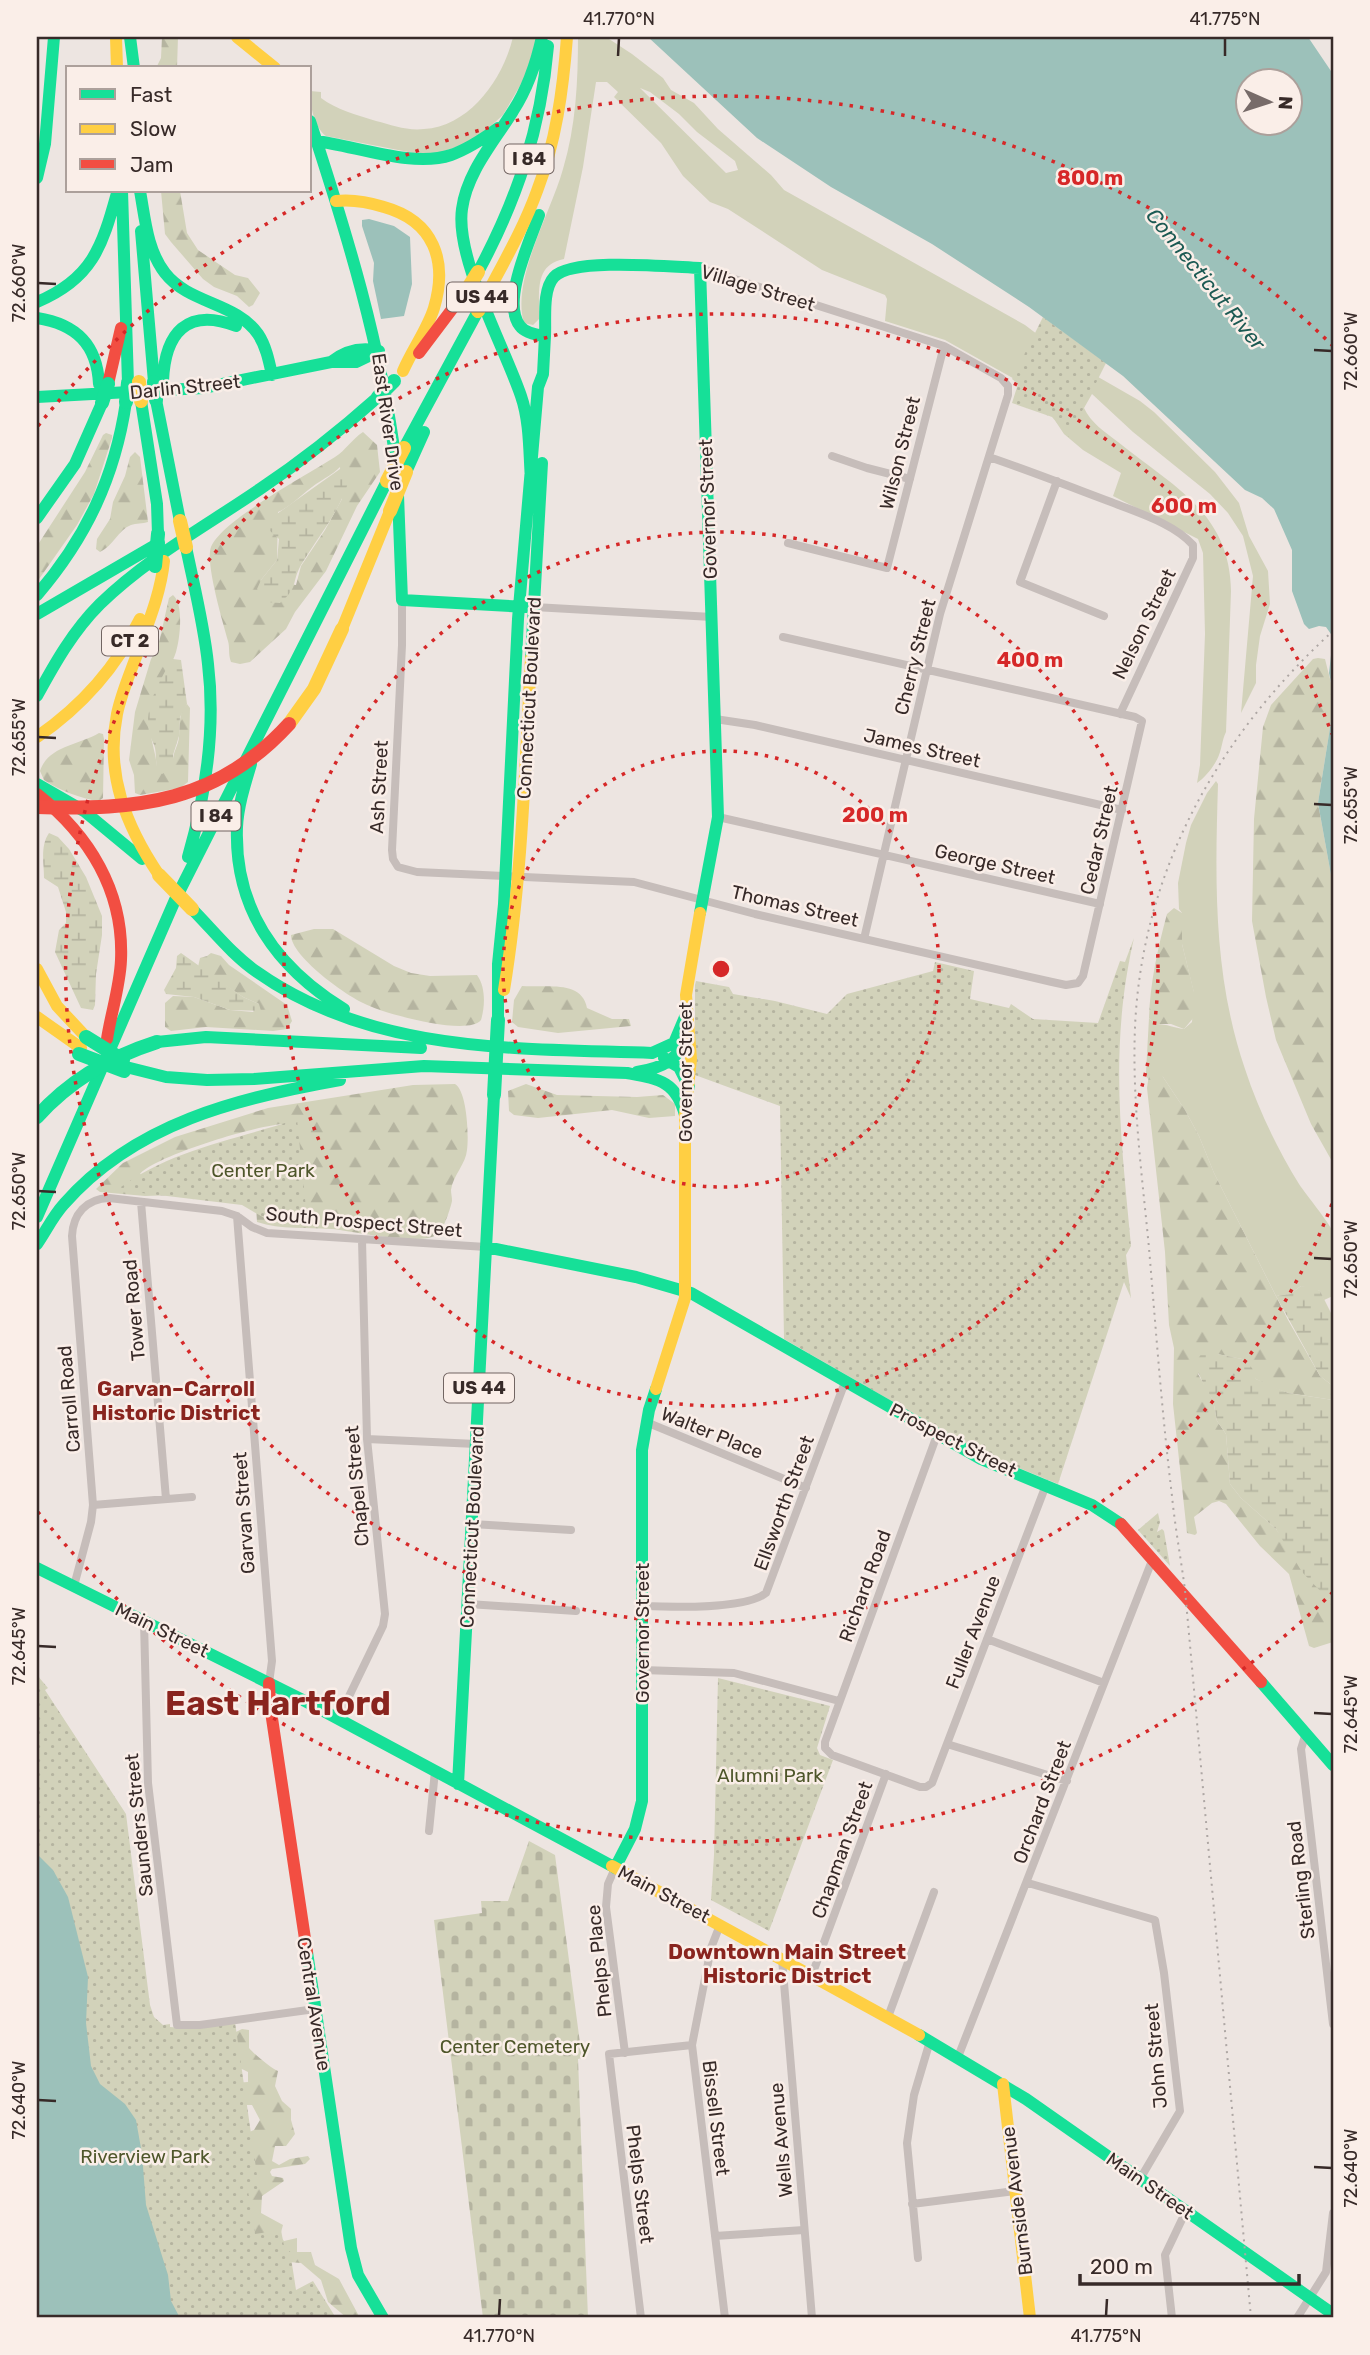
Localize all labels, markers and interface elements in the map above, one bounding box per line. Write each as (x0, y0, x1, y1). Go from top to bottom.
text: 41.770°N (583, 8, 655, 30)
text: 41.775°N (1189, 8, 1261, 30)
legend (66, 66, 312, 192)
north arrow (1234, 66, 1304, 136)
text: Fast (130, 82, 172, 107)
text: N (1274, 95, 1297, 110)
text: Slow (130, 116, 177, 141)
road number: I 84 (504, 144, 554, 174)
text: Jam (130, 152, 174, 177)
text: 800 m (1057, 165, 1123, 190)
water label: Connecticut River (1141, 203, 1271, 356)
text: 72.660°W (8, 244, 30, 322)
street label: Village Street (698, 260, 818, 316)
road number: US 44 (447, 282, 517, 312)
text: 72.660°W (1340, 312, 1362, 390)
street label: East River Drive (367, 352, 409, 492)
street label: Darlin Street (129, 370, 242, 404)
street label: Wilson Street (875, 393, 925, 512)
street label: Governor Street (694, 438, 722, 580)
text: 600 m (1151, 493, 1217, 518)
street label: Nelson Street (1107, 564, 1181, 683)
street label: Connecticut Boulevard (512, 596, 546, 800)
street label: Cherry Street (889, 596, 941, 717)
road number: CT 2 (102, 626, 158, 656)
text: 400 m (997, 647, 1063, 672)
text: 72.655°W (8, 698, 30, 776)
street label: James Street (861, 723, 983, 773)
street label: Ash Street (365, 739, 393, 834)
text: 72.655°W (1340, 766, 1362, 844)
street label: Cedar Street (1075, 783, 1123, 897)
road number: I 84 (192, 802, 241, 830)
text: 200 m (842, 802, 908, 827)
street label: George Street (932, 839, 1058, 889)
street label: Thomas Street (729, 880, 861, 932)
centre of rings (709, 957, 733, 981)
street label: Governor Street (674, 1001, 697, 1142)
text: 72.650°W (8, 1152, 30, 1230)
park label: Center Park (211, 1159, 315, 1182)
street label: South Prospect Street (265, 1202, 464, 1242)
text: 72.650°W (1340, 1220, 1362, 1298)
street label: Tower Road (118, 1258, 150, 1362)
street label: Carroll Road (53, 1345, 85, 1453)
road number: US 44 (444, 1373, 514, 1402)
district label: Garvan–Carroll Historic District (92, 1376, 260, 1425)
street label: Prospect Street (886, 1398, 1021, 1482)
street label: Walter Place (658, 1402, 766, 1464)
street label: Chapel Street (340, 1424, 374, 1547)
street label: Connecticut Boulevard (455, 1425, 489, 1629)
street label: Ellsworth Street (749, 1432, 819, 1574)
street label: Garvan Street (228, 1451, 260, 1575)
street label: Richard Road (834, 1527, 896, 1645)
street label: Governor Street (631, 1562, 654, 1703)
street label: Fuller Avenue (941, 1572, 1005, 1692)
street label: Main Street (111, 1597, 213, 1663)
text: 72.645°W (8, 1607, 30, 1685)
text: 72.645°W (1340, 1675, 1362, 1753)
district label: East Hartford (165, 1684, 391, 1723)
street label: Orchard Street (1008, 1737, 1076, 1867)
street label: Saunders Street (120, 1752, 158, 1898)
park label: Alumni Park (717, 1764, 823, 1787)
street label: Chapman Street (806, 1778, 878, 1922)
street label: Sterling Road (1282, 1820, 1320, 1940)
street label: Main Street (614, 1860, 715, 1928)
street label: Phelps Place (582, 1904, 616, 2018)
street label: Central Avenue (292, 1936, 336, 2072)
district label: Downtown Main Street Historic District (668, 1939, 906, 1988)
street label: John Street (1140, 2002, 1172, 2110)
park label: Center Cemetery (440, 2035, 590, 2058)
street label: Bissell Street (698, 2059, 735, 2178)
text: 72.640°W (8, 2061, 30, 2140)
street label: Wells Avenue (765, 2082, 797, 2198)
street label: Phelps Street (621, 2123, 659, 2245)
street label: Burnside Avenue (996, 2125, 1038, 2277)
text: 72.640°W (1340, 2129, 1362, 2208)
park label: Riverview Park (80, 2145, 210, 2168)
street label: Main Street (1102, 2148, 1199, 2225)
scale bar (1080, 2243, 1298, 2287)
text: 200 m (1090, 2254, 1153, 2279)
text: 41.770°N (463, 2325, 535, 2347)
text: 41.775°N (1070, 2325, 1142, 2347)

